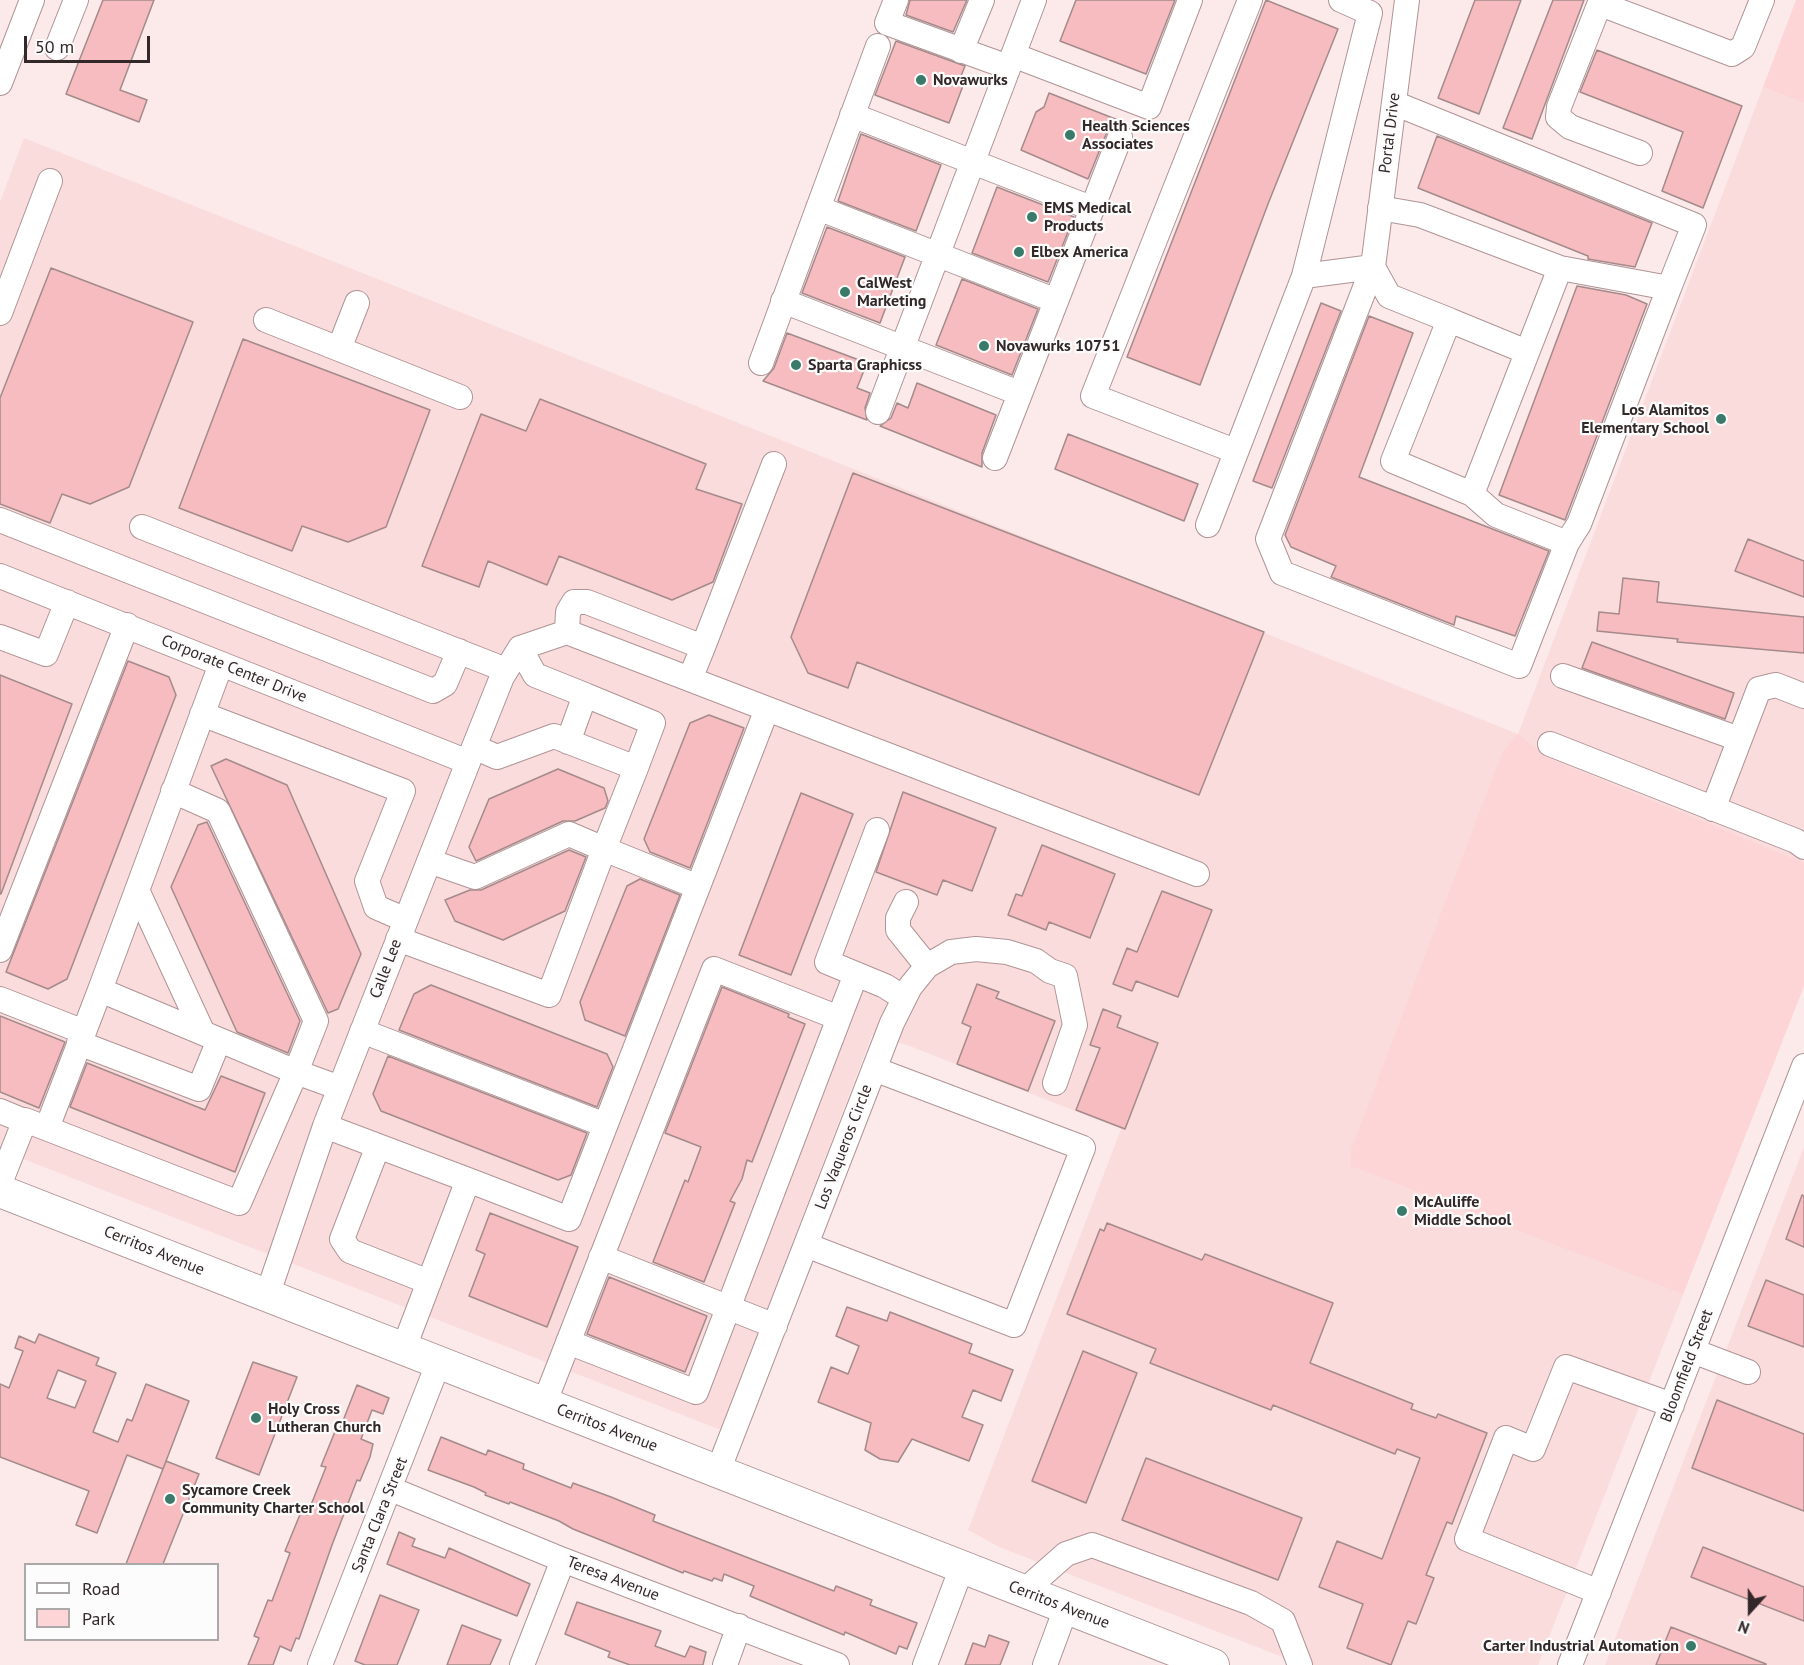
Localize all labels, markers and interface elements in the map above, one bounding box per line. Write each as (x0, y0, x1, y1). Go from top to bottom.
scale bar (27, 24, 153, 62)
text: 50 m (35, 35, 74, 58)
place label: Novawurks (933, 70, 1008, 90)
marker: Novawurks (914, 73, 928, 87)
street label: Portal Drive (1376, 92, 1404, 174)
place label: Health Sciences Associates (1082, 116, 1190, 154)
marker: Health Sciences Associates (1063, 128, 1077, 142)
place label: EMS Medical Products (1044, 198, 1131, 236)
marker: EMS Medical Products (1025, 210, 1039, 224)
place label: Elbex America (1031, 242, 1128, 262)
marker: Elbex America (1012, 245, 1026, 259)
place label: CalWest Marketing (857, 273, 926, 311)
marker: CalWest Marketing (838, 285, 852, 299)
place label: Novawurks 10751 (996, 336, 1120, 356)
marker: Novawurks 10751 (977, 339, 991, 353)
place label: Sparta Graphicss (808, 355, 922, 375)
marker: Sparta Graphicss (789, 358, 803, 372)
place label: Los Alamitos Elementary School (1581, 400, 1709, 438)
marker: Los Alamitos Elementary School (1714, 412, 1728, 426)
street label: Corporate Center Drive (158, 631, 310, 707)
street label: Calle Lee (366, 937, 406, 1001)
street label: Los Vaqueros Circle (811, 1082, 877, 1212)
place label: McAuliffe Middle School (1414, 1192, 1511, 1230)
marker: McAuliffe Middle School (1395, 1204, 1409, 1218)
street label: Cerritos Avenue (101, 1222, 207, 1280)
street label: Bloomfield Street (1657, 1307, 1717, 1425)
place label: Holy Cross Lutheran Church (268, 1399, 381, 1437)
street label: Cerritos Avenue (554, 1400, 660, 1456)
marker: Holy Cross Lutheran Church (249, 1411, 263, 1425)
street label: Santa Clara Street (348, 1454, 412, 1576)
place label: Sycamore Creek Community Charter School (182, 1480, 364, 1518)
marker: Sycamore Creek Community Charter School (163, 1492, 177, 1506)
street label: Teresa Avenue (564, 1553, 662, 1605)
legend (24, 1563, 219, 1641)
text: Road (82, 1577, 120, 1600)
street label: Cerritos Avenue (1006, 1577, 1112, 1633)
north arrow (1720, 1581, 1780, 1641)
text: Park (82, 1607, 115, 1630)
text: N (1735, 1617, 1752, 1639)
place label: Carter Industrial Automation (1483, 1636, 1679, 1656)
marker: Carter Industrial Automation (1684, 1639, 1698, 1653)

